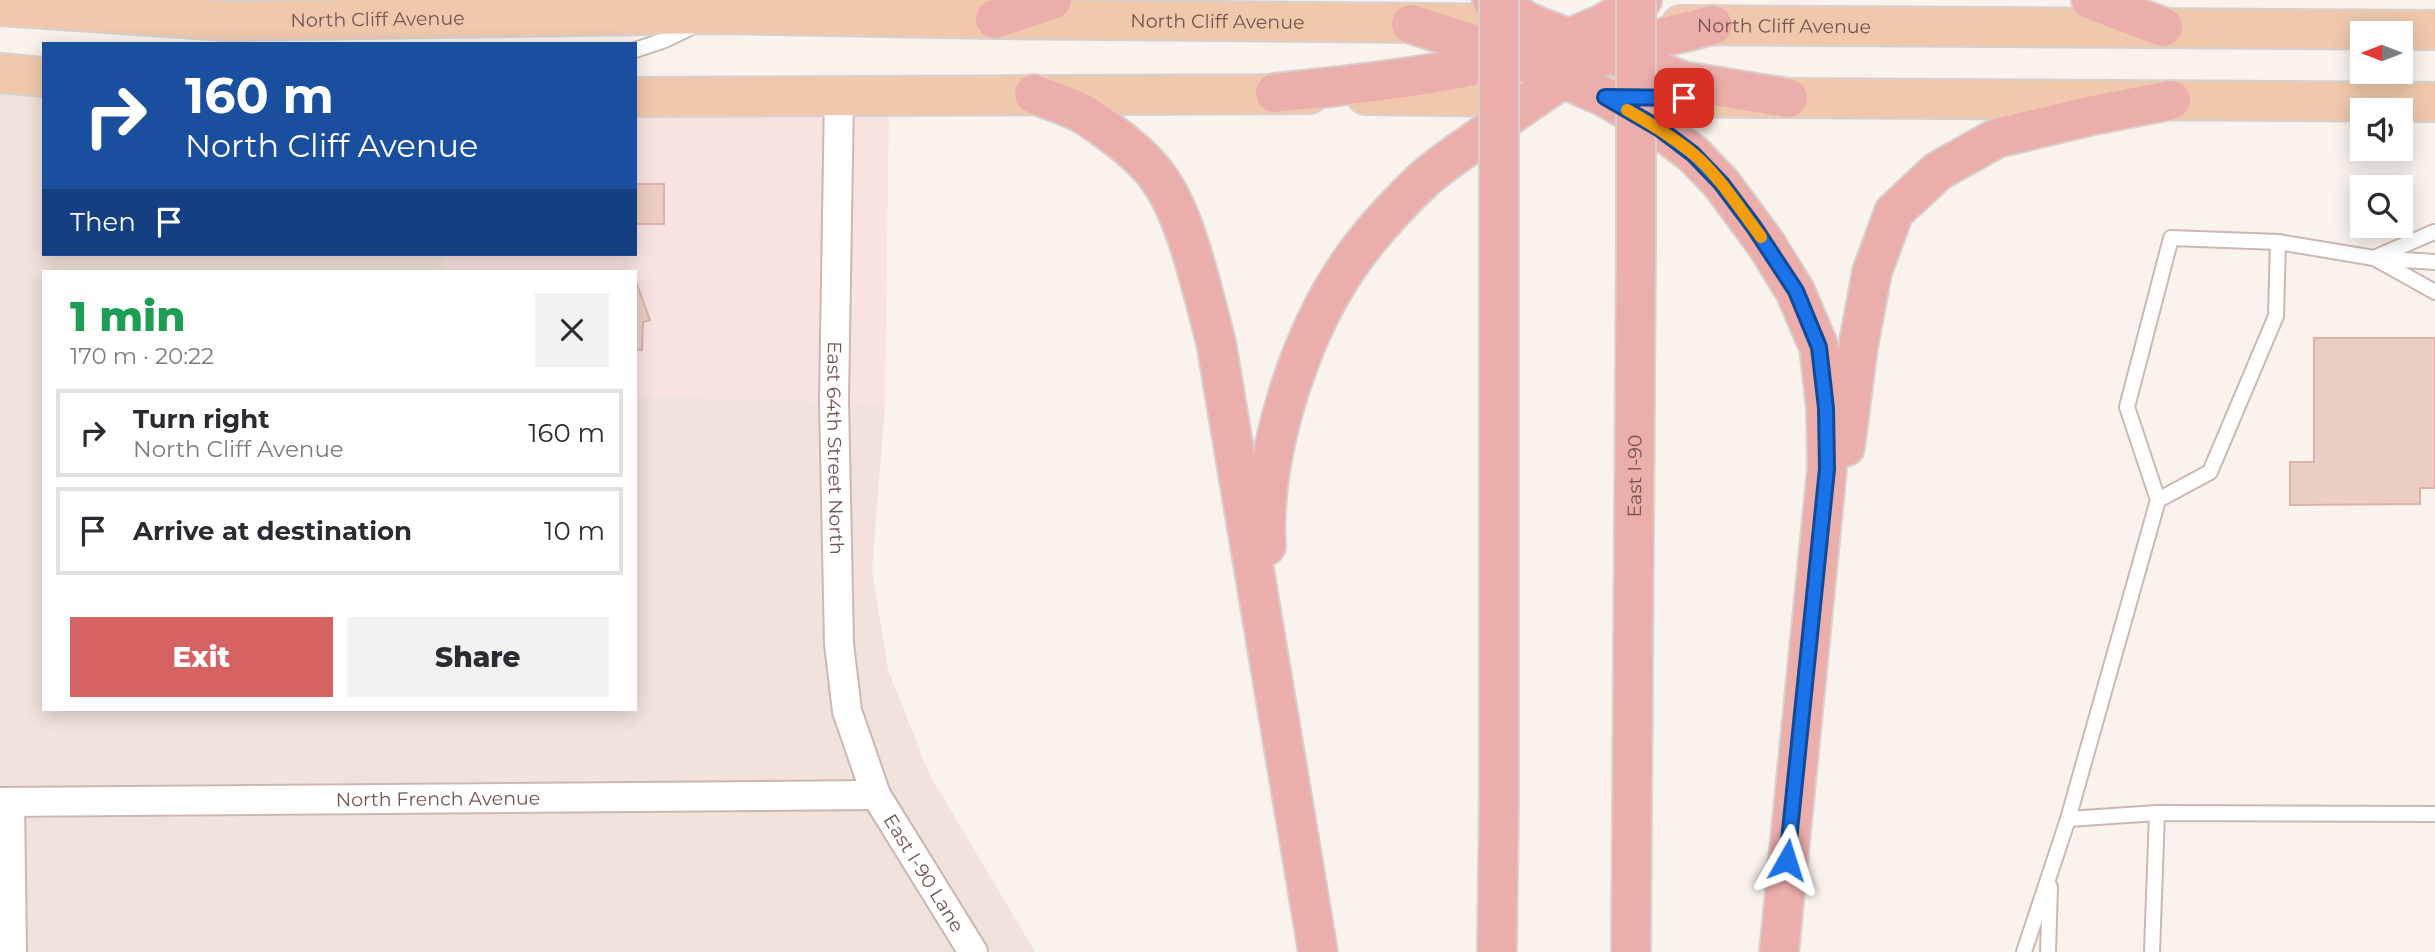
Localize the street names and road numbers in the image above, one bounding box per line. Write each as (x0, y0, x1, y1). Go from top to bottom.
street label: North Cliff Avenue (290, 7, 465, 32)
street label: North Cliff Avenue (1130, 9, 1305, 34)
street label: North Cliff Avenue (1697, 14, 1871, 38)
street label: East 64th Street North (822, 341, 848, 555)
street label: East I-90 (1623, 434, 1647, 518)
street label: North French Avenue (336, 787, 540, 811)
street label: East I-90 Lane (879, 810, 969, 937)

